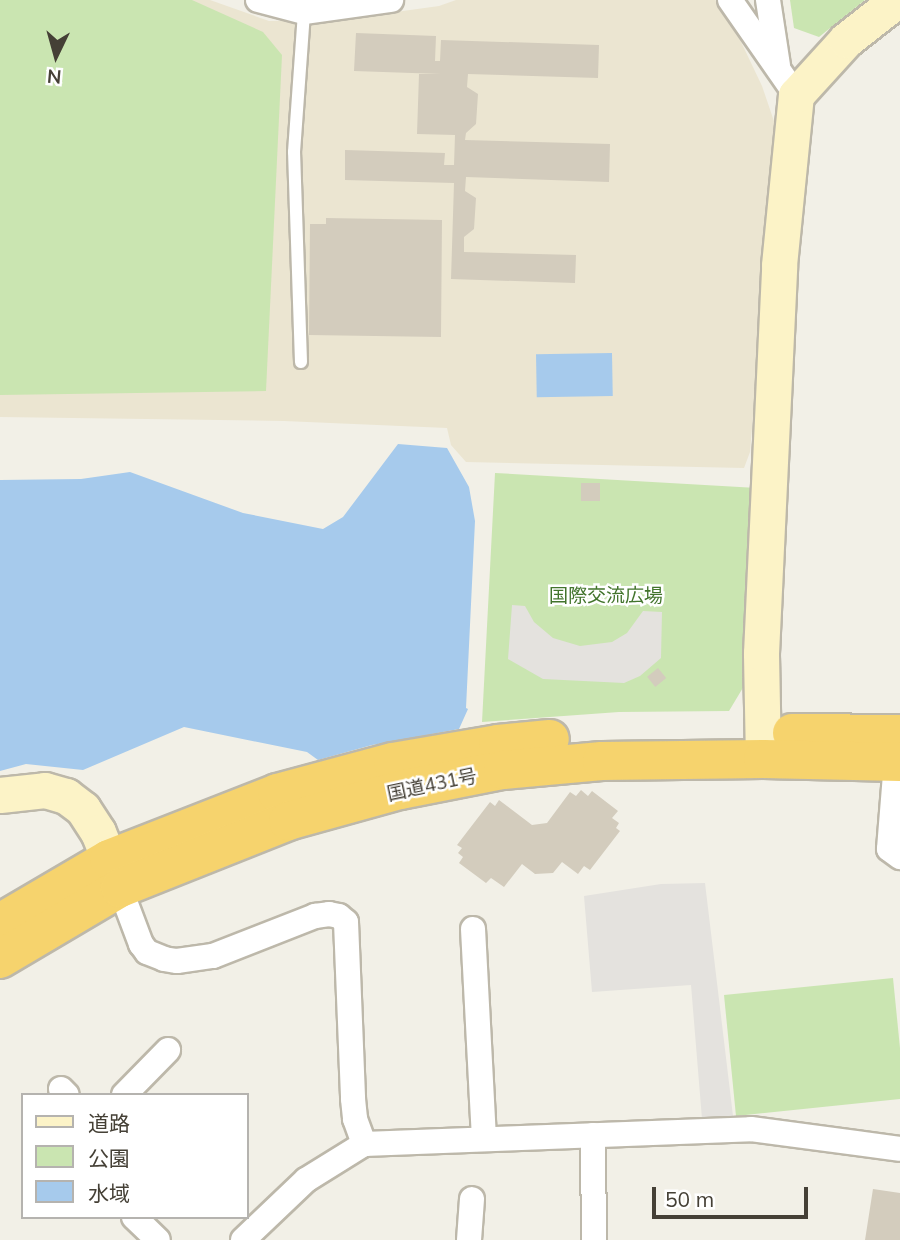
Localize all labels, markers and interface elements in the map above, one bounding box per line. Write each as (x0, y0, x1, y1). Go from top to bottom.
north arrow (21, 21, 91, 91)
text: N (46, 64, 62, 90)
park label: 国際交流広場 (549, 585, 663, 607)
street label: 国道431号 (385, 764, 479, 806)
legend (21, 1093, 248, 1219)
text: 道路 (88, 1110, 130, 1136)
text: 公園 (88, 1145, 130, 1171)
scale bar (655, 1174, 811, 1218)
text: 水域 (88, 1180, 130, 1206)
text: 50 m (665, 1186, 714, 1212)

